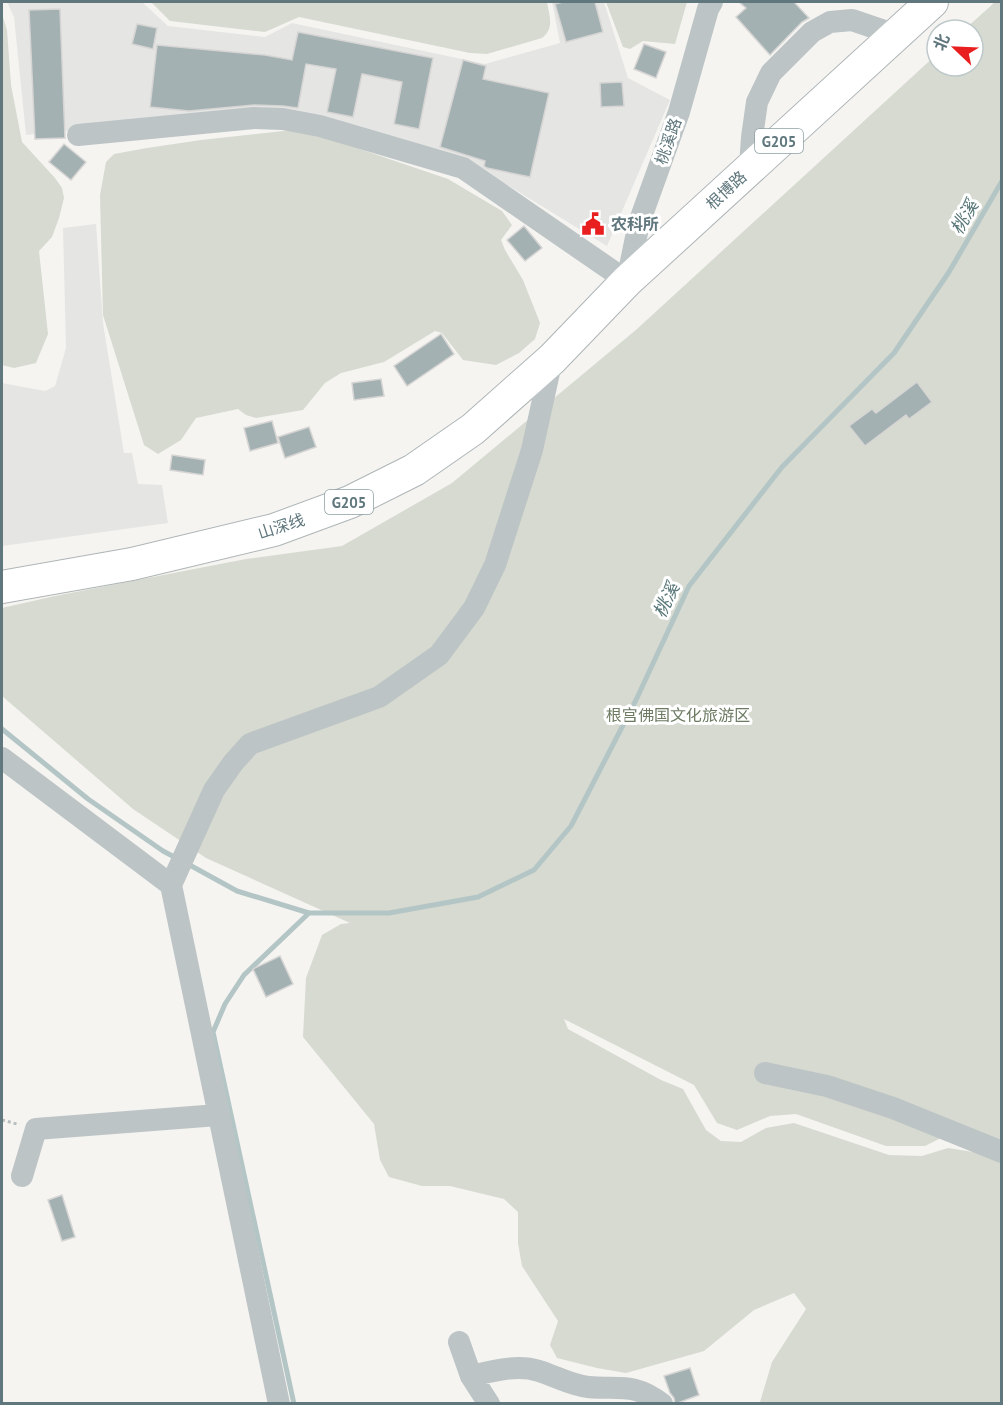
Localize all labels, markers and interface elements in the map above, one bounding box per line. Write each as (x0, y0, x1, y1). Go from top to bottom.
north arrow (925, 18, 985, 78)
text: 北 (929, 31, 954, 53)
street label: 桃溪路 (651, 115, 685, 167)
road number: G205 (755, 129, 803, 153)
street label: 根博路 (702, 166, 750, 214)
water label: 桃溪 (945, 194, 984, 238)
public building icon: 农科所 (580, 211, 606, 237)
place label: 农科所 (611, 214, 659, 234)
road number: G205 (325, 490, 373, 514)
street label: 山深线 (255, 509, 307, 543)
water label: 桃溪 (648, 577, 685, 621)
park label: 根宫佛国文化旅游区 (606, 705, 750, 725)

